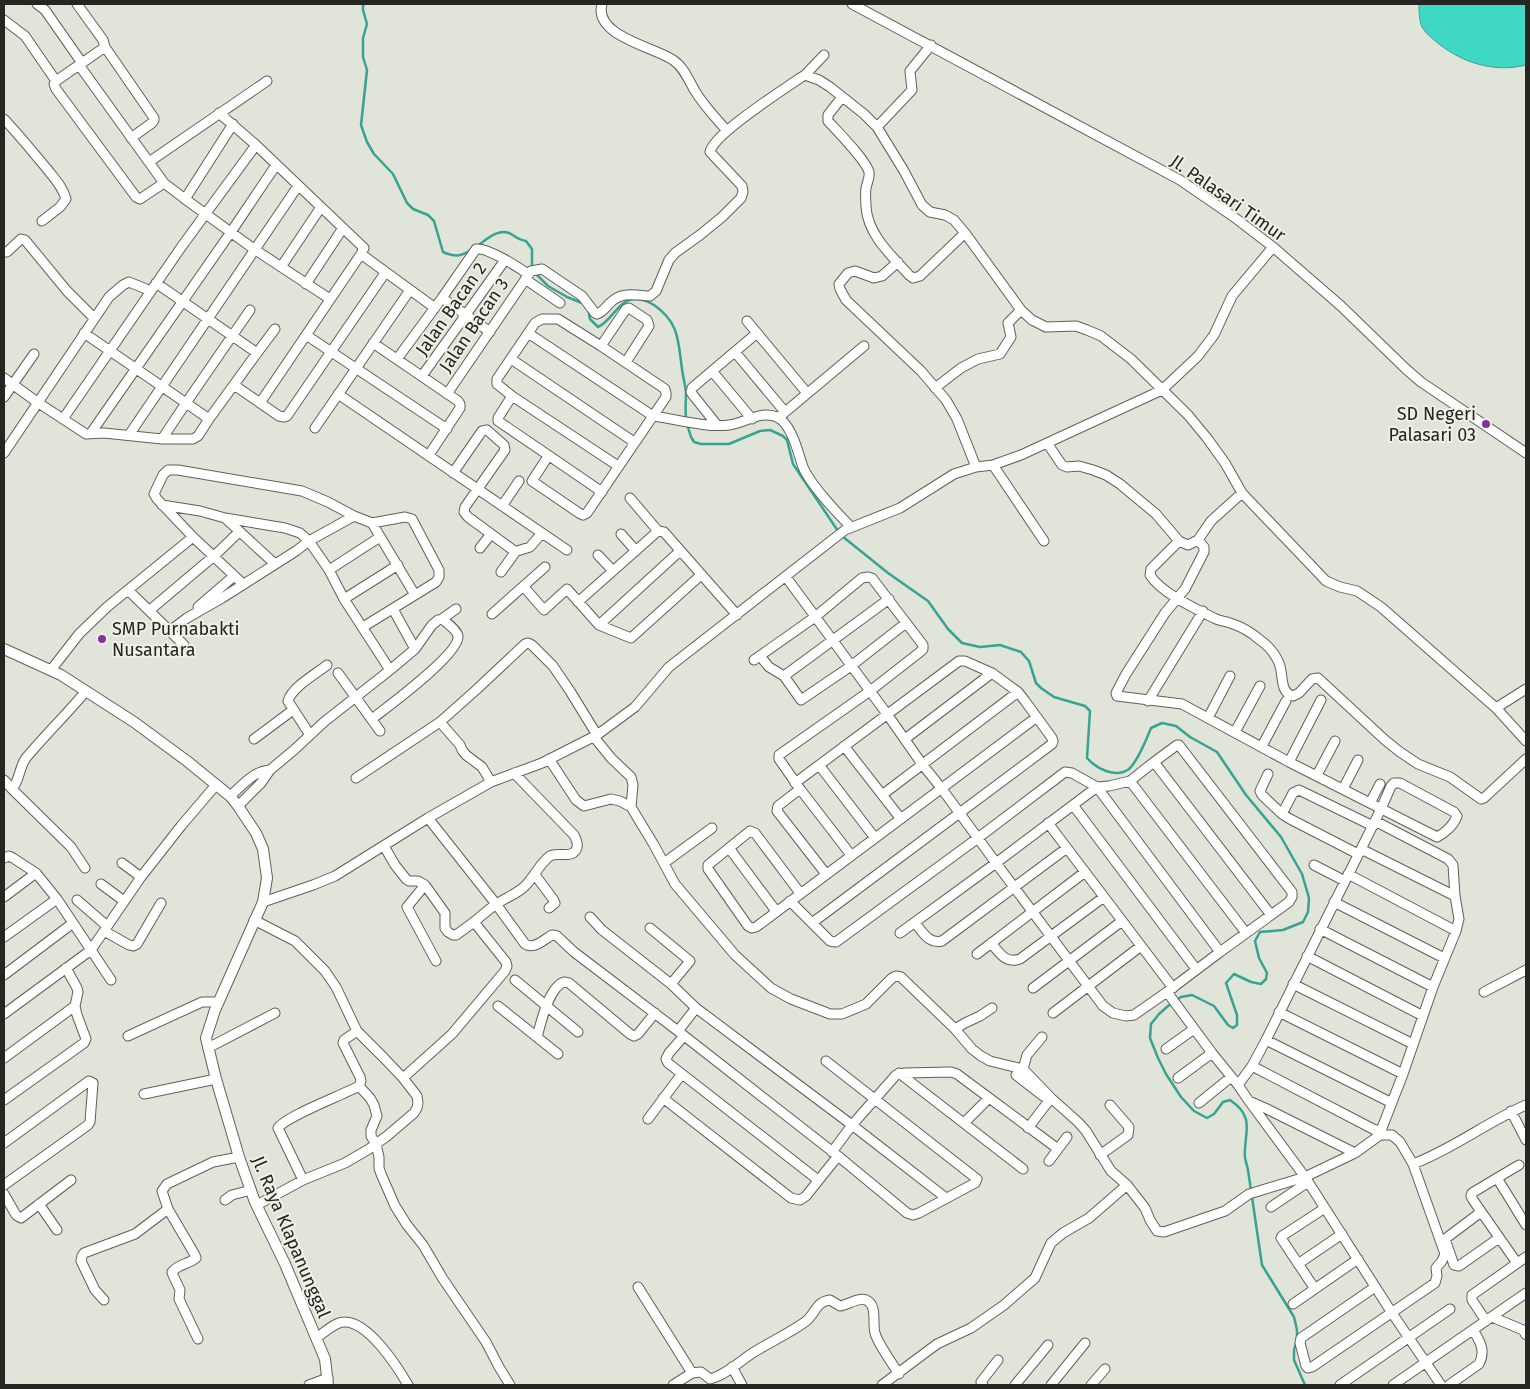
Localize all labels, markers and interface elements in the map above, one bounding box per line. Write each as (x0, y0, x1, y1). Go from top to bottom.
street label: Jl. Palasari Timur (1166, 150, 1290, 246)
street label: Jalan Bacan 2 (411, 258, 491, 360)
street label: Jalan Bacan 3 (435, 274, 513, 376)
place label: SD Negeri Palasari 03 (1388, 403, 1476, 446)
marker: SD Negeri Palasari 03 (1480, 418, 1492, 430)
place label: SMP Purnabakti Nusantara (112, 618, 240, 661)
marker: SMP Purnabakti Nusantara (96, 633, 108, 645)
street label: Jl. Raya Klapanunggal (247, 1153, 335, 1321)

